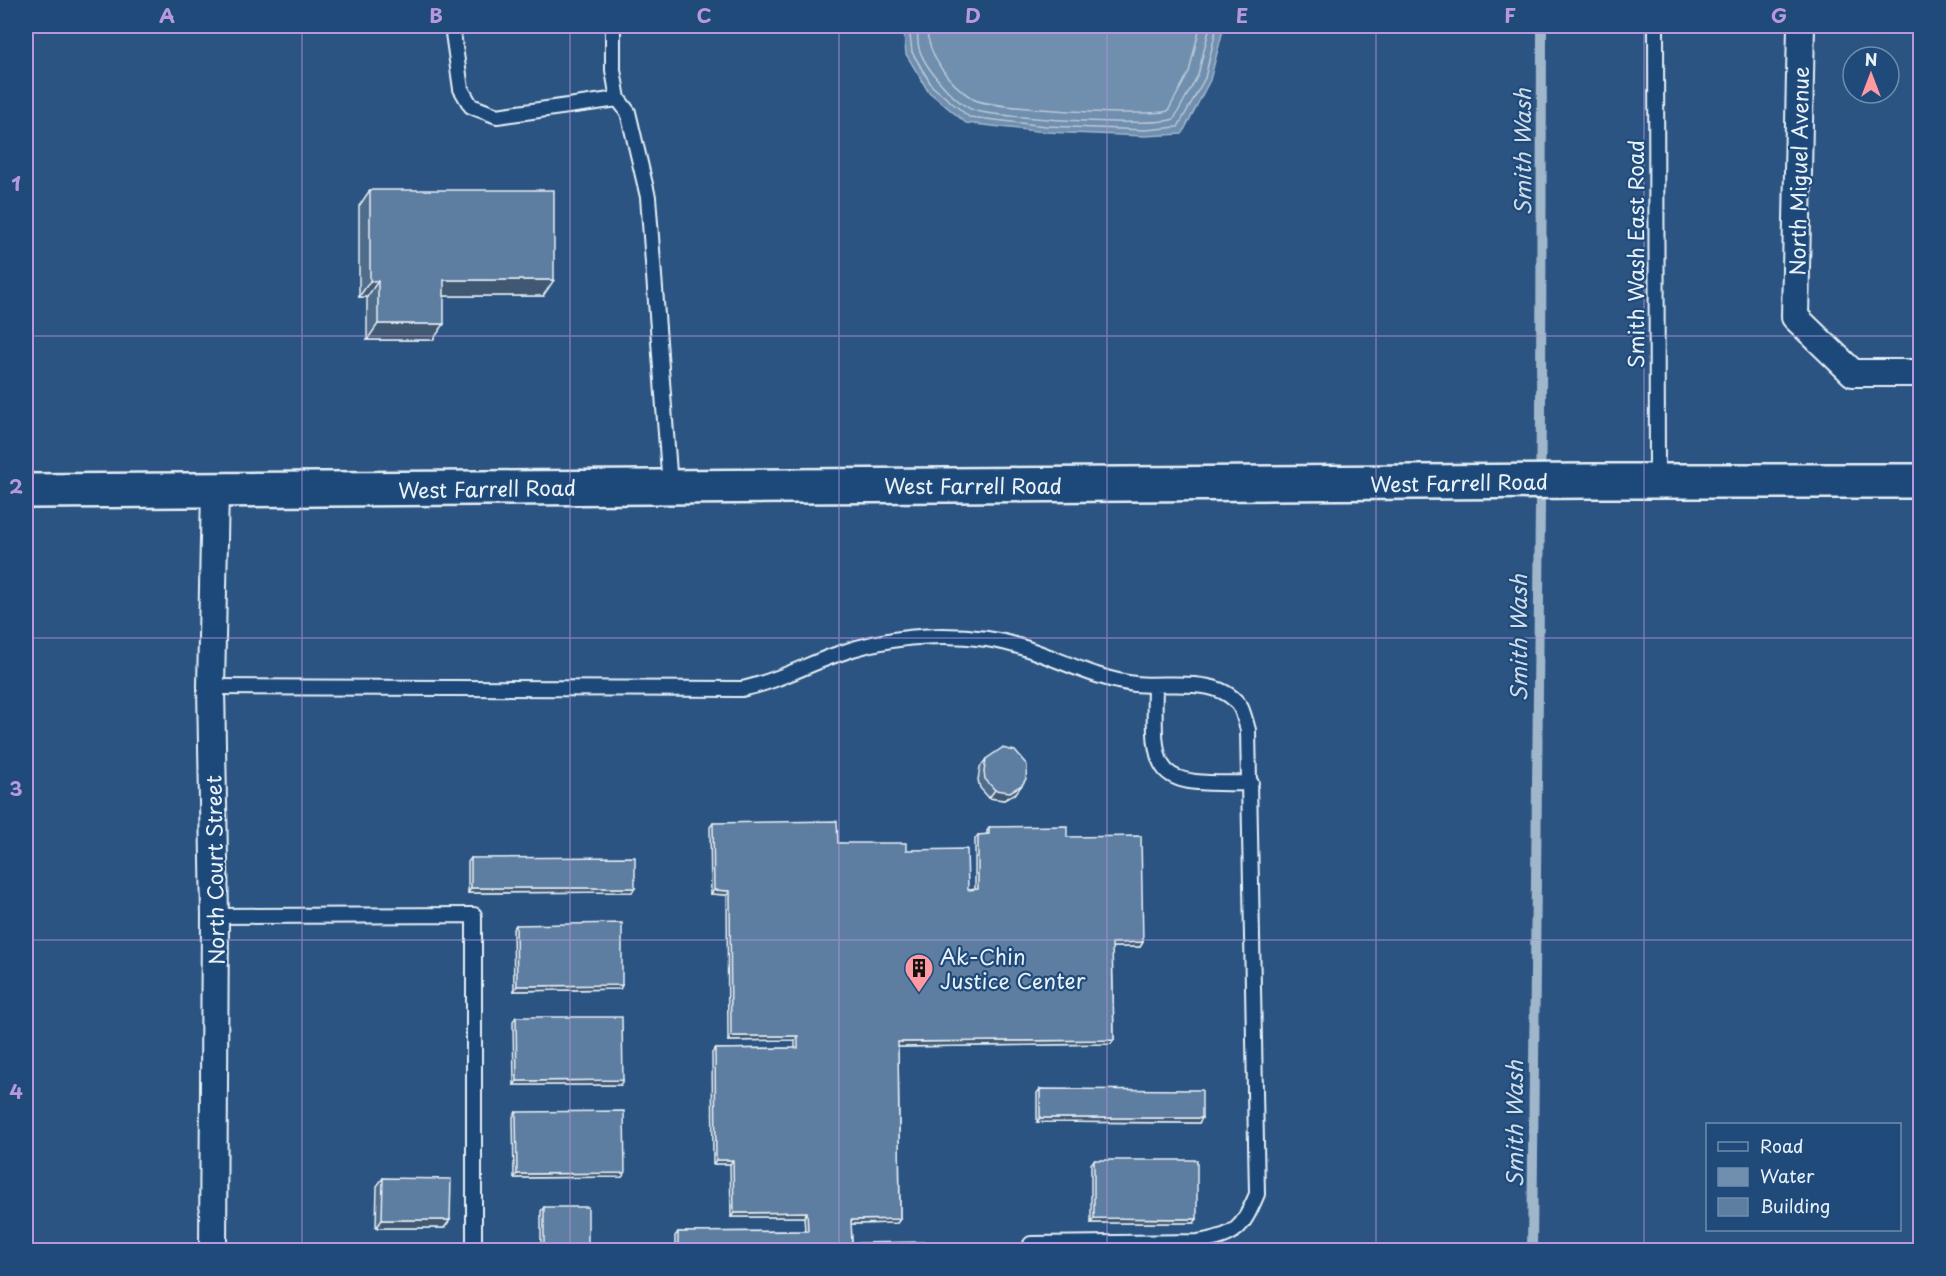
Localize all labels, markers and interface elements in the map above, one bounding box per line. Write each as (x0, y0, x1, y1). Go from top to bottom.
text: A (159, 0, 175, 30)
text: B (429, 0, 443, 30)
text: C (696, 0, 712, 30)
text: D (965, 0, 981, 30)
text: E (1236, 0, 1248, 30)
text: F (1504, 0, 1516, 30)
text: G (1771, 0, 1787, 30)
north arrow (1841, 45, 1901, 105)
text: N (1865, 47, 1877, 71)
street label: North Miguel Avenue (1780, 66, 1816, 276)
water label: Smith Wash (1505, 87, 1538, 216)
street label: Smith Wash East Road (1619, 140, 1651, 368)
text: 1 (11, 168, 21, 198)
street label: West Farrell Road (1370, 464, 1548, 500)
street label: West Farrell Road (884, 469, 1062, 501)
street label: West Farrell Road (398, 470, 576, 506)
text: 2 (9, 471, 23, 501)
water label: Smith Wash (1501, 573, 1534, 702)
text: 3 (9, 773, 23, 803)
street label: North Court Street (196, 775, 232, 965)
place label: Ak-Chin Justice Center (940, 940, 1086, 996)
building icon: Ak-Chin Justice Center (903, 952, 935, 994)
water label: Smith Wash (1497, 1059, 1530, 1188)
text: 4 (9, 1076, 23, 1106)
legend (1706, 1123, 1901, 1231)
text: Road (1760, 1132, 1804, 1159)
text: Water (1760, 1162, 1815, 1189)
text: Building (1760, 1192, 1830, 1219)

